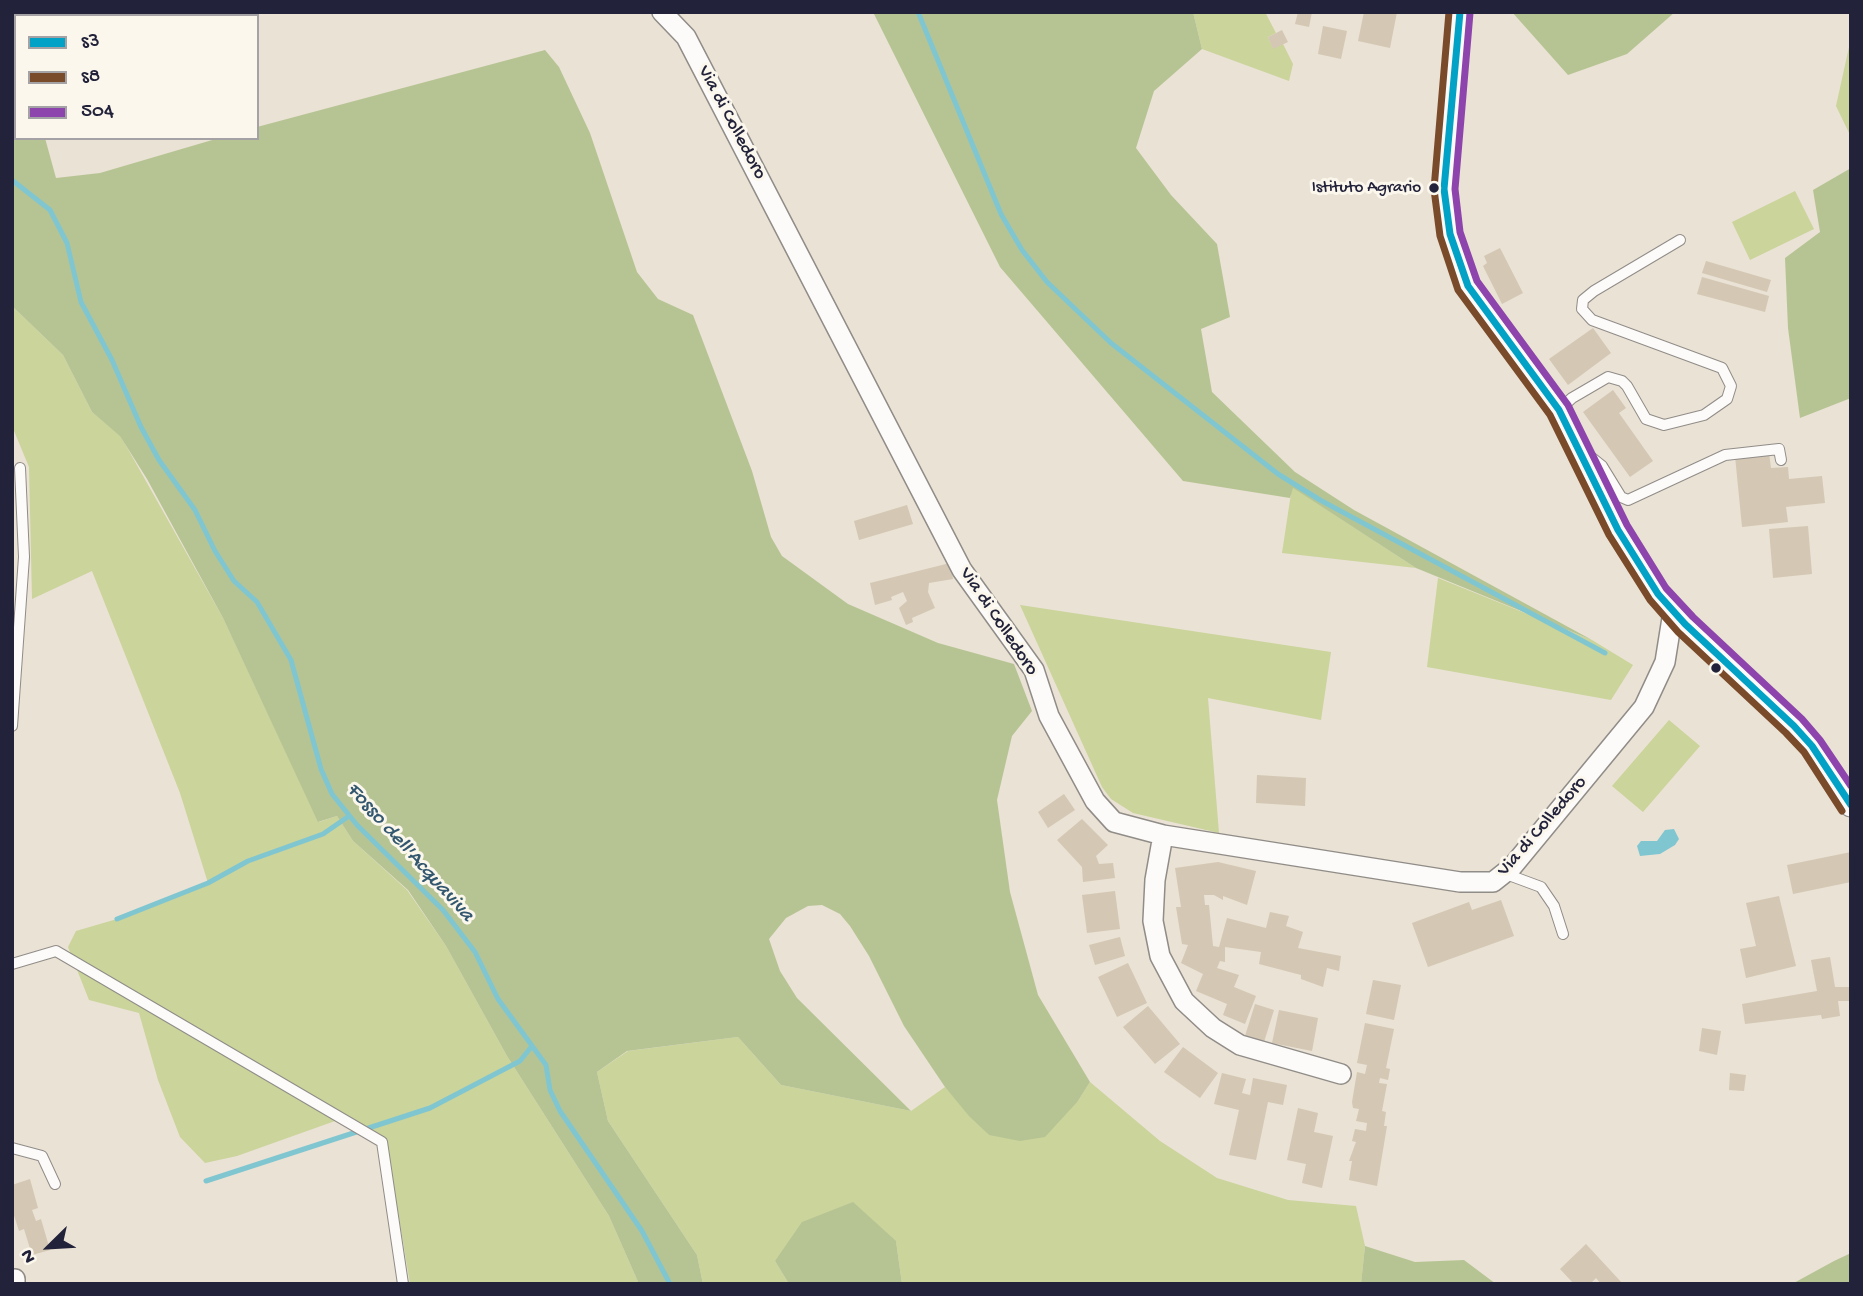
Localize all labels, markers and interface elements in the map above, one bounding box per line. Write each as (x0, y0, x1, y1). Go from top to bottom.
legend (14, 14, 259, 140)
text: s3 (81, 30, 100, 55)
street label: Via di Colledoro (691, 62, 771, 184)
text: s8 (81, 65, 100, 90)
text: 504 (81, 100, 114, 125)
place label: Istituto Agrario (1312, 178, 1421, 198)
marker: Istituto Agrario (1427, 181, 1441, 195)
street label: Via di Colledoro (953, 564, 1043, 680)
unlabelled marker (1709, 661, 1723, 675)
street label: Via di Colledoro (1493, 772, 1593, 882)
water label: Fosso dell'Acquaviva (340, 778, 478, 928)
north arrow (14, 1212, 84, 1282)
text: N (16, 1245, 42, 1266)

